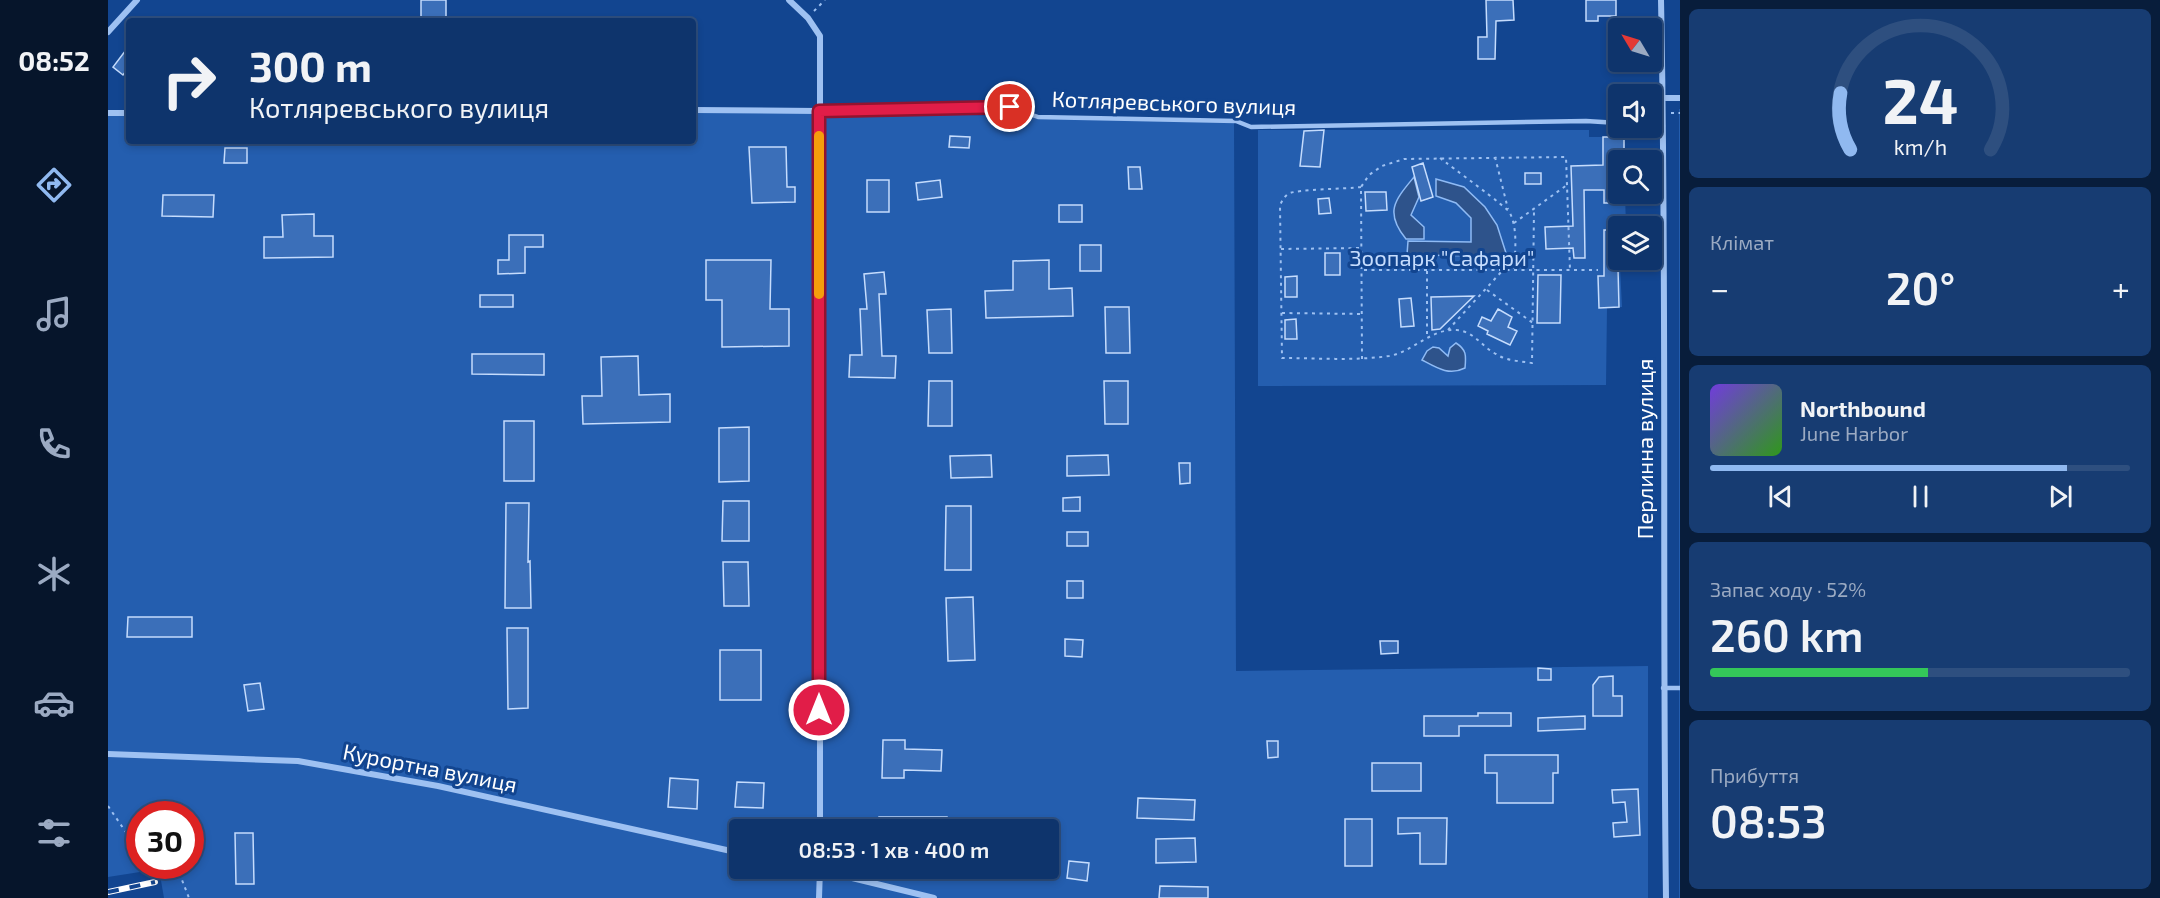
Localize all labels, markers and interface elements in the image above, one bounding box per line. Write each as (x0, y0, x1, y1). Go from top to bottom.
north arrow (1608, 18, 1662, 72)
map controls (1608, 18, 1662, 270)
text: 300 m (249, 40, 372, 90)
icon: right (150, 42, 228, 120)
text: 08:52 (18, 44, 90, 76)
text: 24 (1882, 63, 1958, 138)
pin (984, 81, 1035, 132)
button: sound (1608, 84, 1662, 138)
street label: Котляревського вулиця (1051, 85, 1297, 120)
icon: arrive (993, 90, 1026, 123)
text: Котляревського вулиця (249, 91, 549, 123)
text: km/h (1893, 135, 1947, 160)
button: search (1608, 150, 1662, 204)
icon: directions (33, 164, 75, 206)
button: layers (1608, 216, 1662, 270)
text: Клімат (1710, 230, 1774, 254)
park label: Зоопарк "Сафари" (1350, 244, 1534, 270)
text: 20° (1886, 260, 1955, 314)
text: − (1710, 268, 1729, 308)
text: + (2112, 268, 2130, 308)
icon: music (33, 293, 75, 335)
street label: Перлинна вулиця (1631, 359, 1658, 539)
text: Northbound (1800, 395, 1926, 421)
text: June Harbor (1800, 421, 1908, 445)
icon: phone (33, 423, 75, 465)
icon: previous (1764, 480, 1797, 513)
icon: pause (1904, 480, 1937, 513)
icon: next (2044, 480, 2077, 513)
icon: climate (33, 553, 75, 595)
text: Запас ходу · 52% (1710, 577, 1866, 601)
text: 260 km (1710, 607, 1863, 661)
position arrow (787, 678, 851, 742)
icon: car (33, 682, 75, 724)
street label: Курортна вулиця (341, 737, 519, 798)
text: Прибуття (1710, 763, 1799, 787)
text: 08:53 (1710, 793, 1827, 847)
speed limit sign: 30 (126, 801, 204, 879)
icon: filters (33, 812, 75, 854)
text: 08:53 · 1 хв · 400 m (799, 836, 989, 862)

